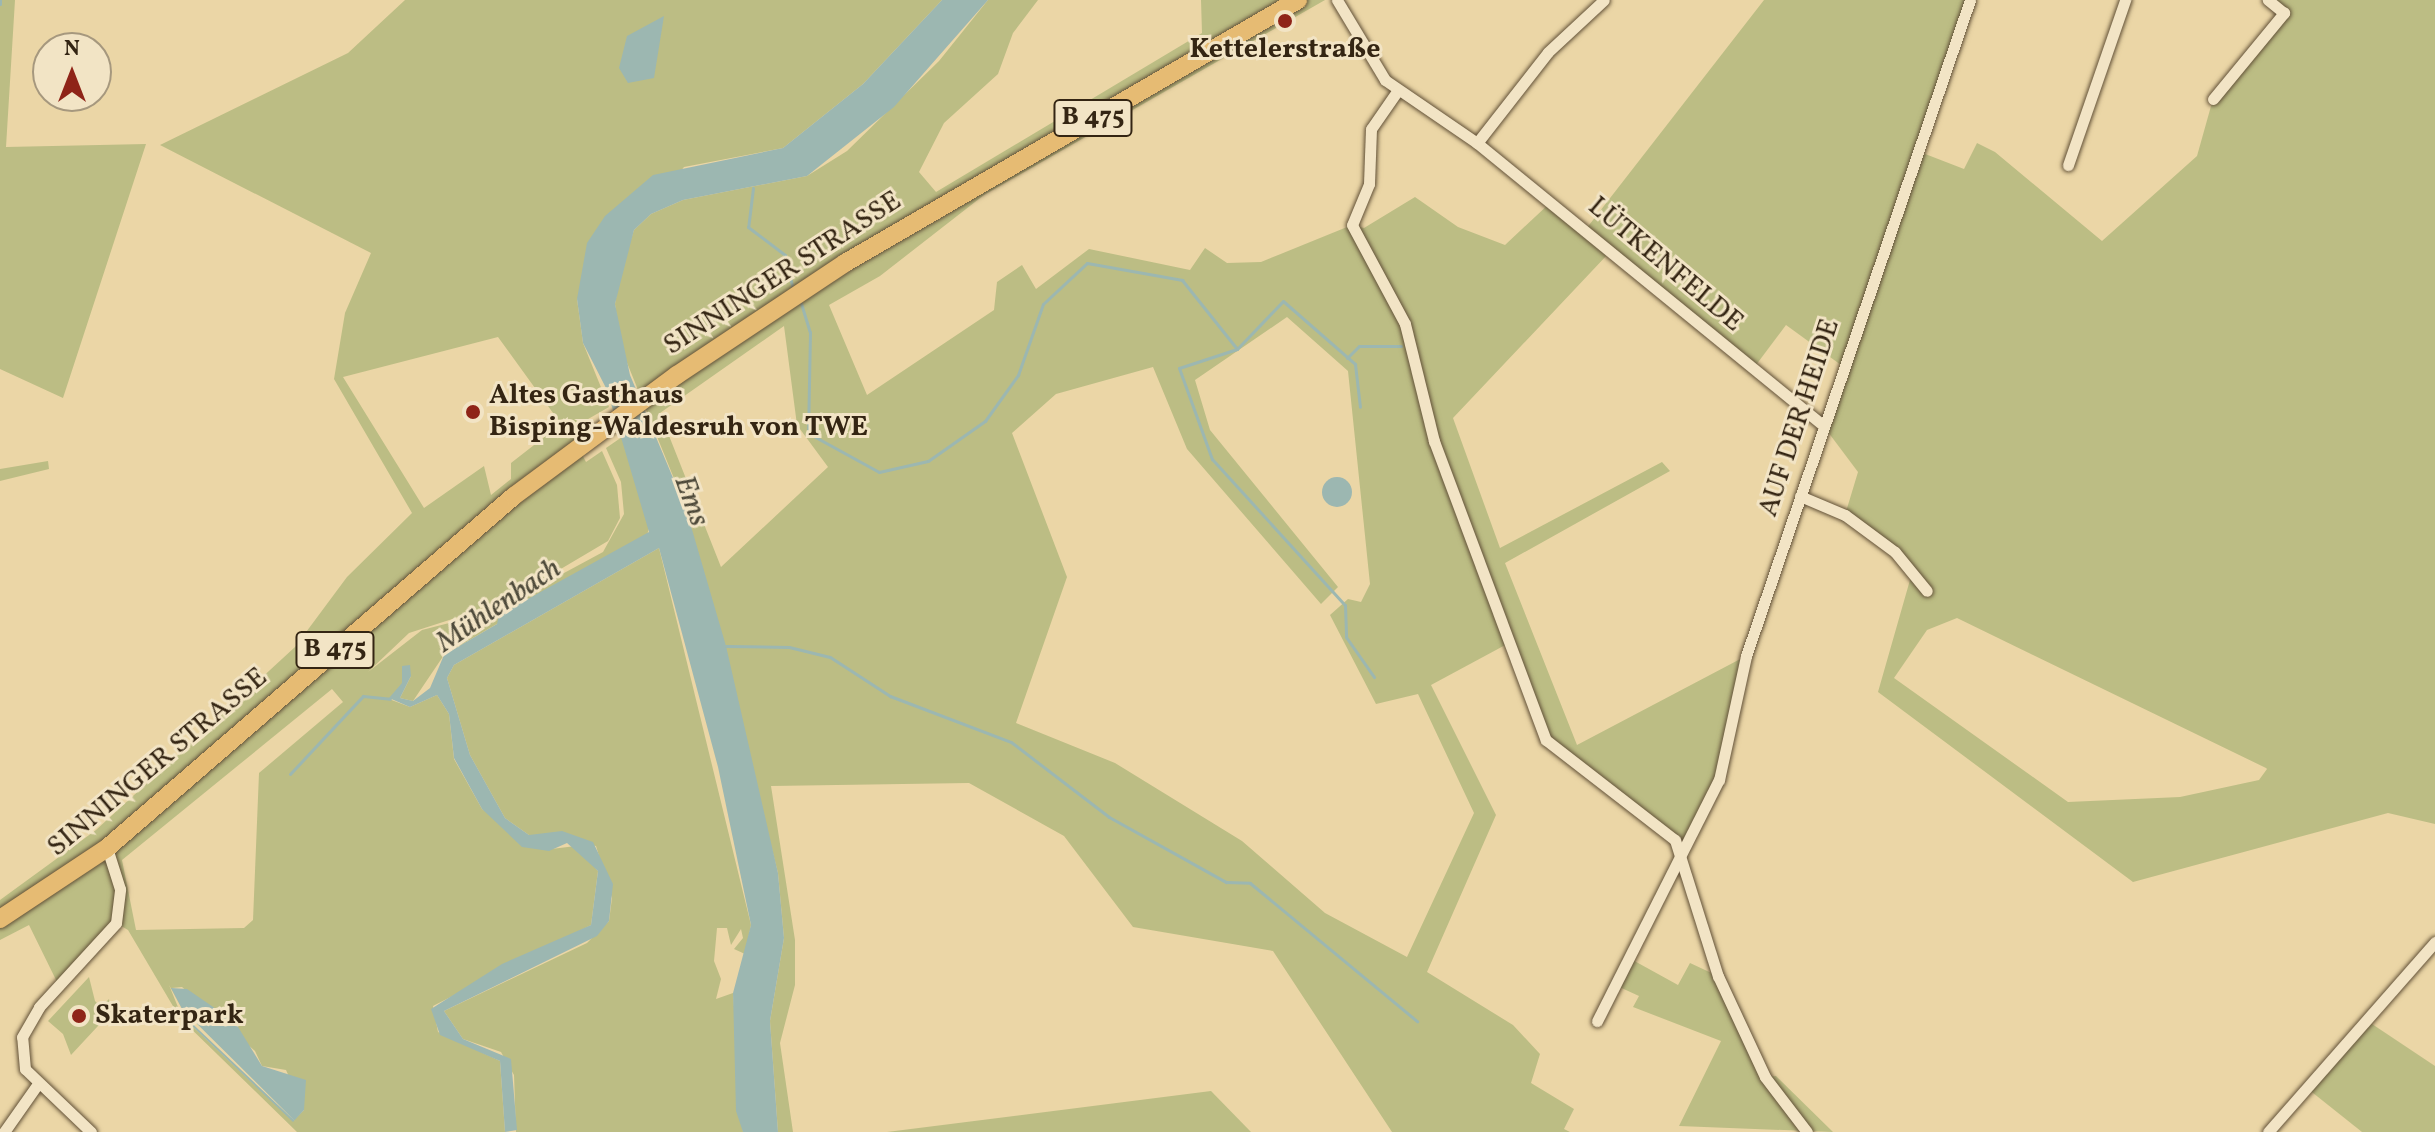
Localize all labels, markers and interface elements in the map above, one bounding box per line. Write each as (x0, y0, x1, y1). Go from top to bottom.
marker: Kettelerstraße (1276, 12, 1294, 30)
north arrow (32, 32, 112, 112)
place label: Kettelerstraße (1189, 33, 1381, 67)
text: N (64, 34, 80, 65)
road number: B 475 (1053, 96, 1133, 140)
street label: SINNINGER STRASSE (658, 185, 908, 363)
street label: LÜTKENFELDE (1581, 190, 1749, 340)
street label: AUF DER HEIDE (1752, 315, 1848, 521)
place label: Altes Gasthaus Bisping-Waldesruh von TWE (489, 379, 869, 445)
marker: Altes Gasthaus Bisping-Waldesruh von TWE (464, 403, 482, 421)
water label: Ems (665, 471, 717, 531)
water label: Mühlenbach (430, 551, 568, 661)
road number: B 475 (295, 628, 375, 672)
street label: SINNINGER STRASSE (41, 661, 275, 865)
place label: Skaterpark (95, 999, 244, 1033)
marker: Skaterpark (70, 1007, 88, 1025)

